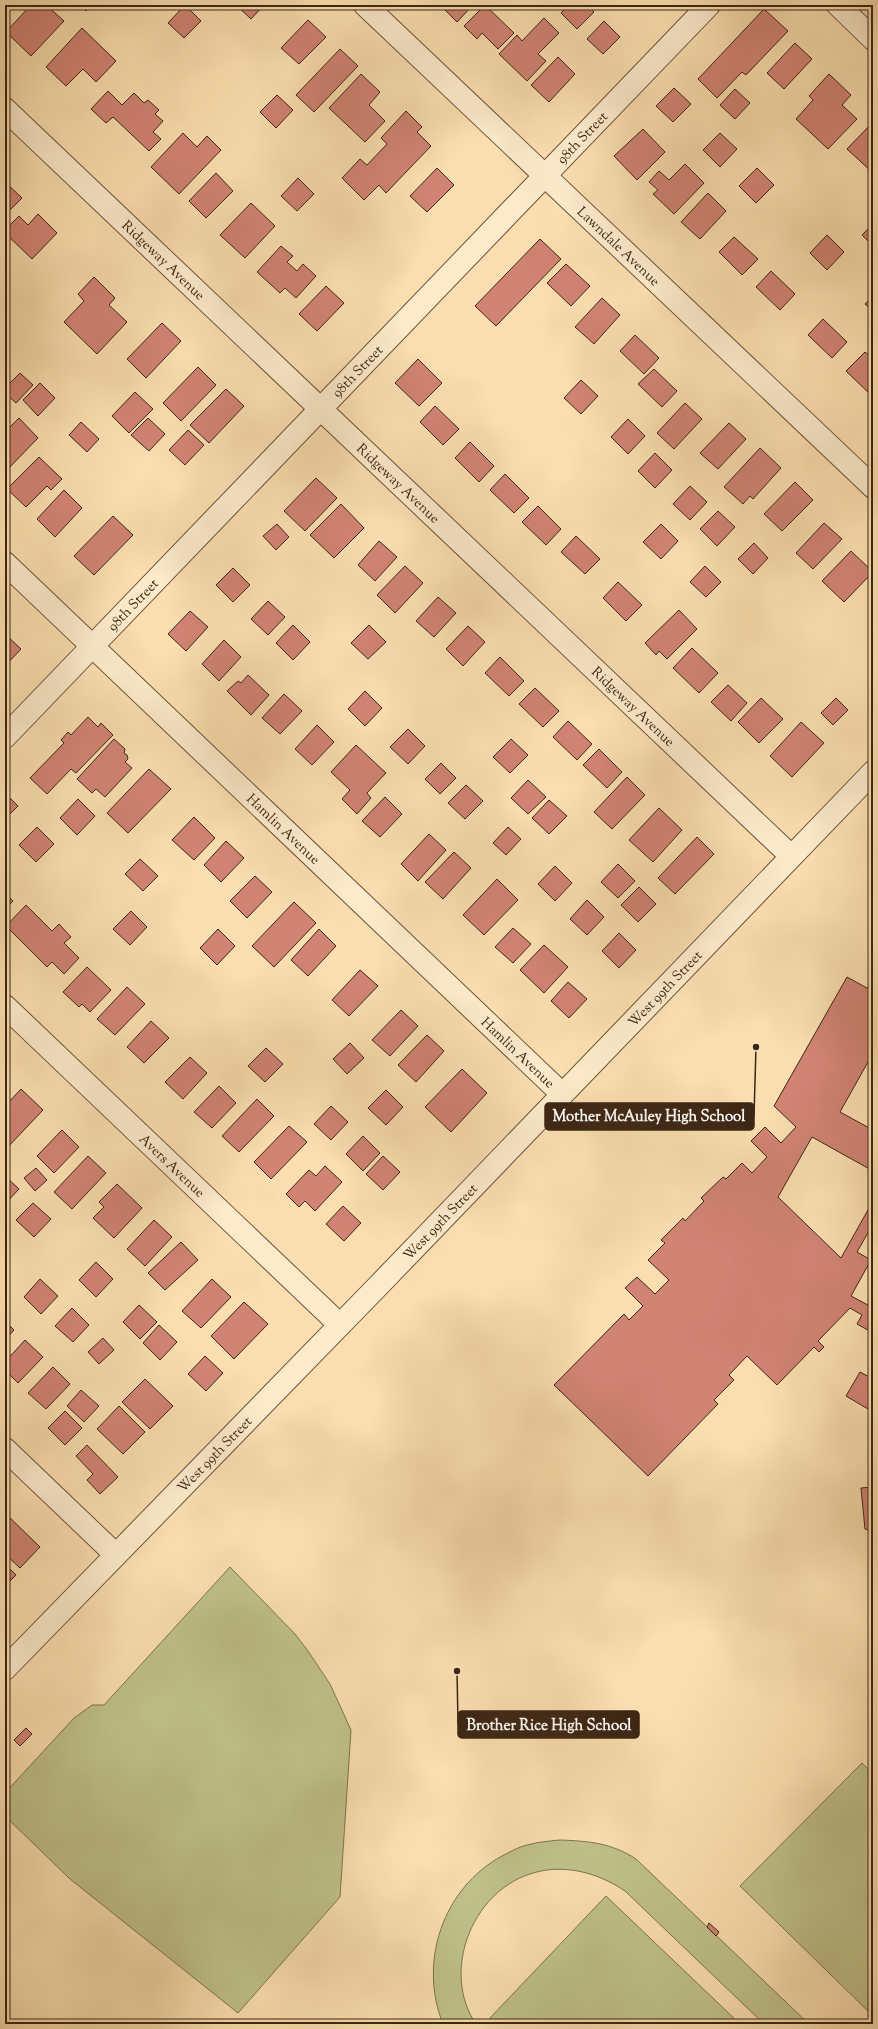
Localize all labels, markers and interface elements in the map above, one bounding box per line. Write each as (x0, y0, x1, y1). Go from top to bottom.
street label: 98th Street (553, 108, 613, 169)
street label: Lawndale Avenue (572, 203, 664, 292)
street label: Ridgeway Avenue (116, 217, 209, 306)
street label: 98th Street (328, 341, 389, 403)
street label: Ridgeway Avenue (351, 440, 443, 529)
street label: 98th Street (104, 575, 164, 636)
street label: Ridgeway Avenue (586, 663, 678, 752)
street label: Hamlin Avenue (241, 790, 324, 870)
street label: West 99th Street (624, 947, 708, 1032)
street label: Hamlin Avenue (475, 1014, 558, 1094)
callout: Mother McAuley High School (545, 1103, 754, 1130)
text: Mother McAuley High School (553, 1107, 746, 1128)
street label: Avers Avenue (133, 1130, 208, 1203)
street label: West 99th Street (400, 1180, 483, 1266)
street label: West 99th Street (174, 1413, 258, 1498)
callout: Brother Rice High School (458, 1711, 639, 1738)
text: Brother Rice High School (467, 1716, 632, 1737)

